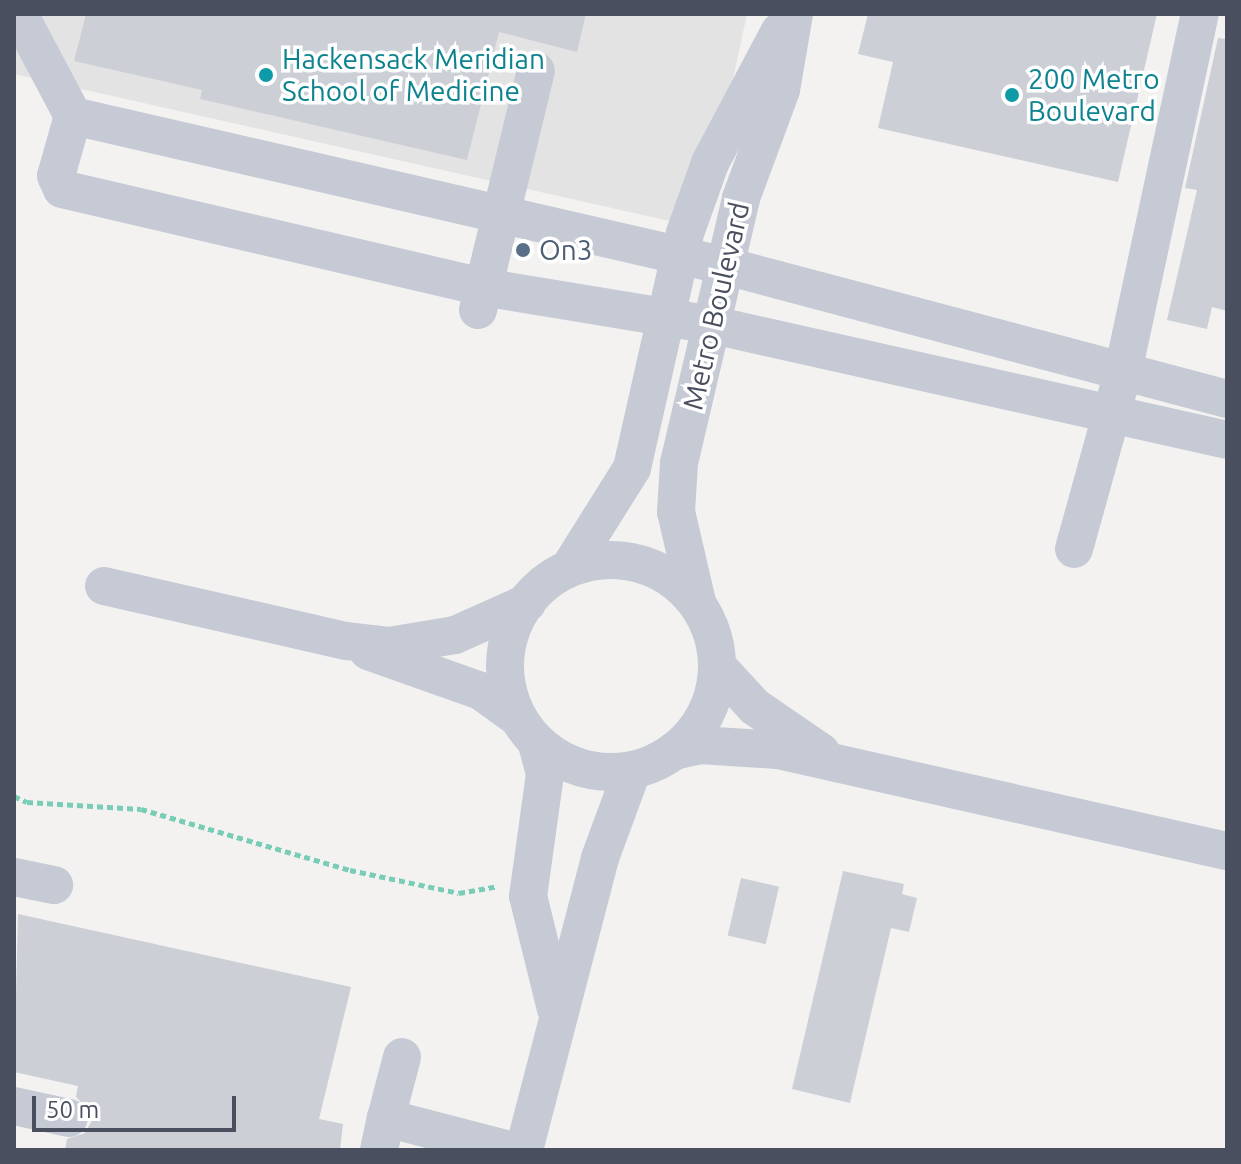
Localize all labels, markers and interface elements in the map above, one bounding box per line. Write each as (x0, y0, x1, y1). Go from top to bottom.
place label: Hackensack Meridian School of Medicine (282, 42, 545, 108)
place label: 200 Metro Boulevard (1028, 62, 1160, 128)
marker: Hackensack Meridian School of Medicine (257, 66, 275, 84)
marker: 200 Metro Boulevard (1003, 86, 1021, 104)
street label: Metro Boulevard (676, 199, 756, 413)
place label: On3 (539, 233, 593, 267)
marker: On3 (514, 241, 532, 259)
scale bar (36, 1080, 240, 1130)
text: 50 m (46, 1096, 99, 1123)

